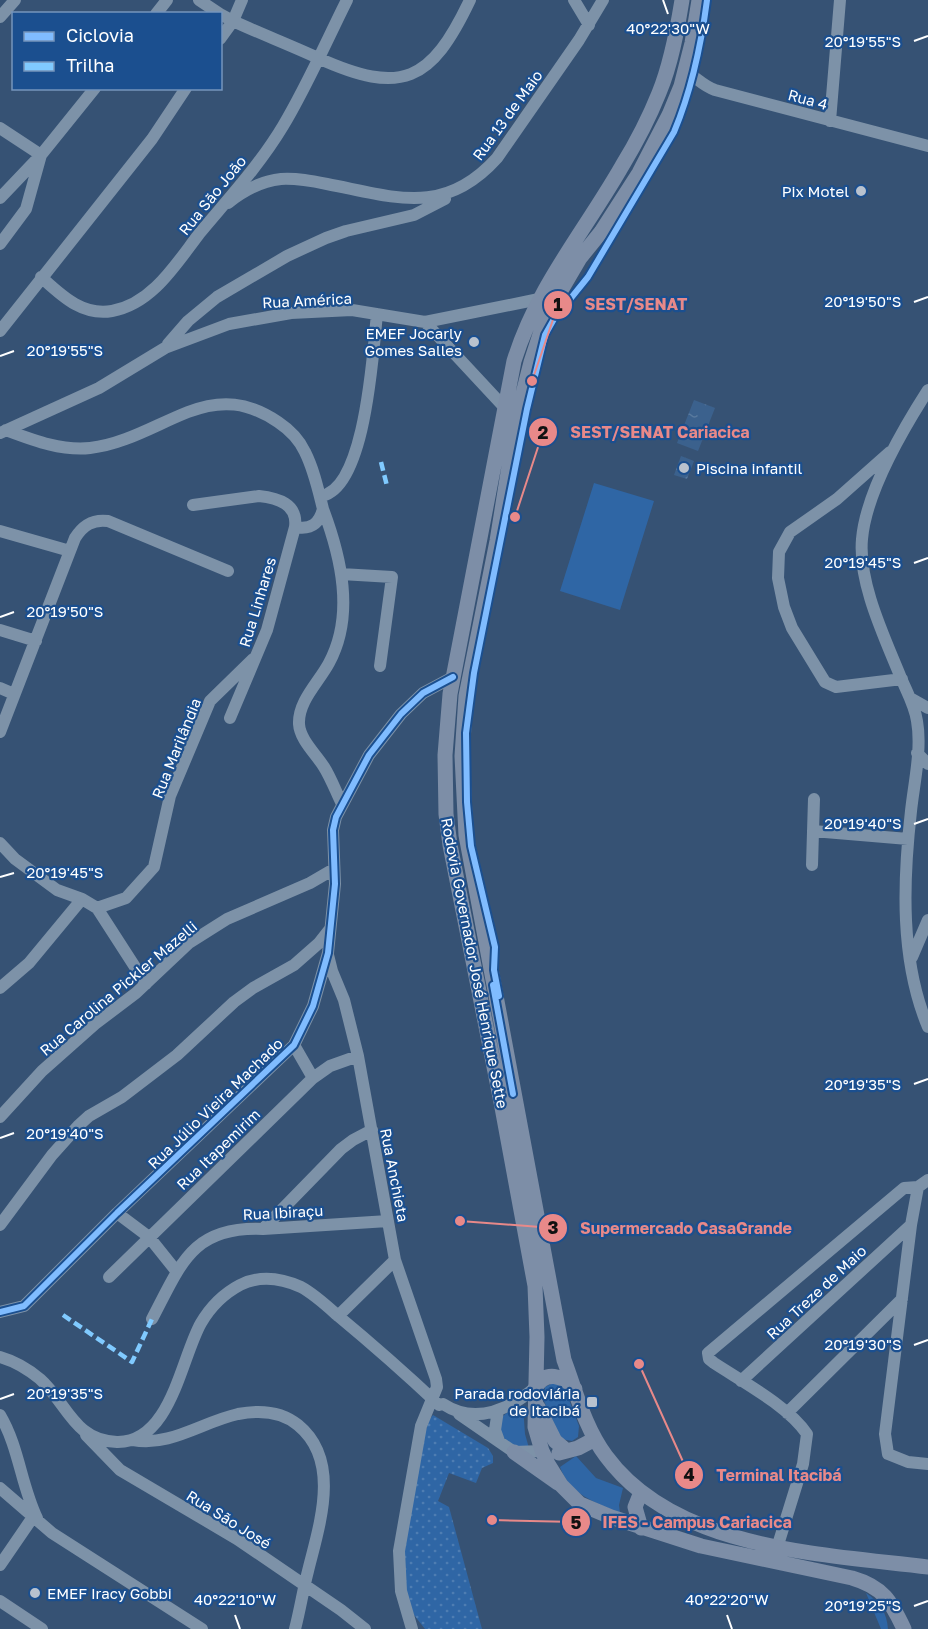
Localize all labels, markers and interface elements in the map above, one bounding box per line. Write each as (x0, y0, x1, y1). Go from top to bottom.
legend (12, 12, 222, 90)
text: 40°22'30"W (626, 19, 710, 37)
text: Ciclovia (66, 24, 134, 46)
text: 20°19'55"S (825, 32, 901, 50)
text: Trilha (66, 54, 114, 76)
street label: Rua 13 de Maio (468, 66, 546, 164)
street label: Rua 4 (786, 85, 830, 113)
street label: Rua São João (175, 152, 249, 238)
place label: Pix Motel (782, 182, 849, 200)
marker: Pix Motel (854, 184, 868, 198)
callout: SEST/SENAT (543, 288, 700, 322)
street label: Rua América (262, 289, 352, 311)
text: 20°19'50"S (825, 292, 901, 310)
text: 1 (553, 293, 563, 315)
text: SEST/SENAT (585, 294, 688, 314)
place label: EMEF Jocarly Gomes Salles (365, 324, 463, 359)
marker: EMEF Jocarly Gomes Salles (467, 335, 481, 349)
text: 20°19'55"S (27, 341, 103, 359)
callout: SEST/SENAT Cariacica (528, 415, 761, 449)
text: 2 (538, 421, 549, 443)
text: SEST/SENAT Cariacica (570, 422, 750, 442)
place label: Piscina infantil (696, 459, 802, 477)
marker: Piscina infantil (677, 461, 691, 475)
text: 20°19'45"S (825, 553, 901, 571)
street label: Rua Linhares (235, 555, 279, 649)
text: 20°19'50"S (27, 602, 103, 620)
street label: Rua Marilândia (148, 695, 204, 801)
text: 20°19'40"S (824, 814, 902, 832)
street label: Rodovia Governador José Henrique Sette (438, 816, 512, 1110)
text: 20°19'45"S (27, 863, 103, 881)
street label: Rua Carolina Pickler Mazelli (36, 917, 200, 1059)
street label: Rua Júlio Vieira Machado (144, 1034, 286, 1172)
text: 20°19'35"S (825, 1075, 901, 1093)
street label: Rua Itapemirim (173, 1105, 263, 1193)
text: 20°19'40"S (26, 1124, 104, 1142)
street label: Rua Anchieta (377, 1127, 413, 1223)
street label: Rua Ibiraçu (242, 1201, 324, 1223)
callout: Supermercado CasaGrande (538, 1211, 804, 1245)
text: 3 (548, 1216, 559, 1238)
text: Supermercado CasaGrande (580, 1218, 792, 1238)
street label: Rua Treze de Maio (762, 1241, 870, 1343)
text: 20°19'30"S (824, 1335, 902, 1353)
text: 20°19'35"S (27, 1384, 103, 1402)
place label: Parada rodoviária de Itacibá (454, 1384, 580, 1419)
marker: Parada rodoviária de Itacibá (585, 1395, 599, 1409)
callout: Terminal Itacibá (674, 1458, 853, 1492)
text: 4 (683, 1463, 695, 1485)
text: Terminal Itacibá (716, 1465, 842, 1485)
street label: Rua São José (184, 1486, 275, 1552)
callout: IFES - Campus Cariacica (561, 1505, 804, 1539)
text: 5 (571, 1511, 582, 1533)
text: IFES - Campus Cariacica (602, 1512, 792, 1532)
place label: EMEF Iracy Gobbi (47, 1584, 172, 1602)
marker: EMEF Iracy Gobbi (28, 1586, 42, 1600)
text: 40°22'10"W (194, 1590, 276, 1608)
text: 40°22'20"W (685, 1590, 769, 1608)
text: 20°19'25"S (825, 1596, 901, 1614)

